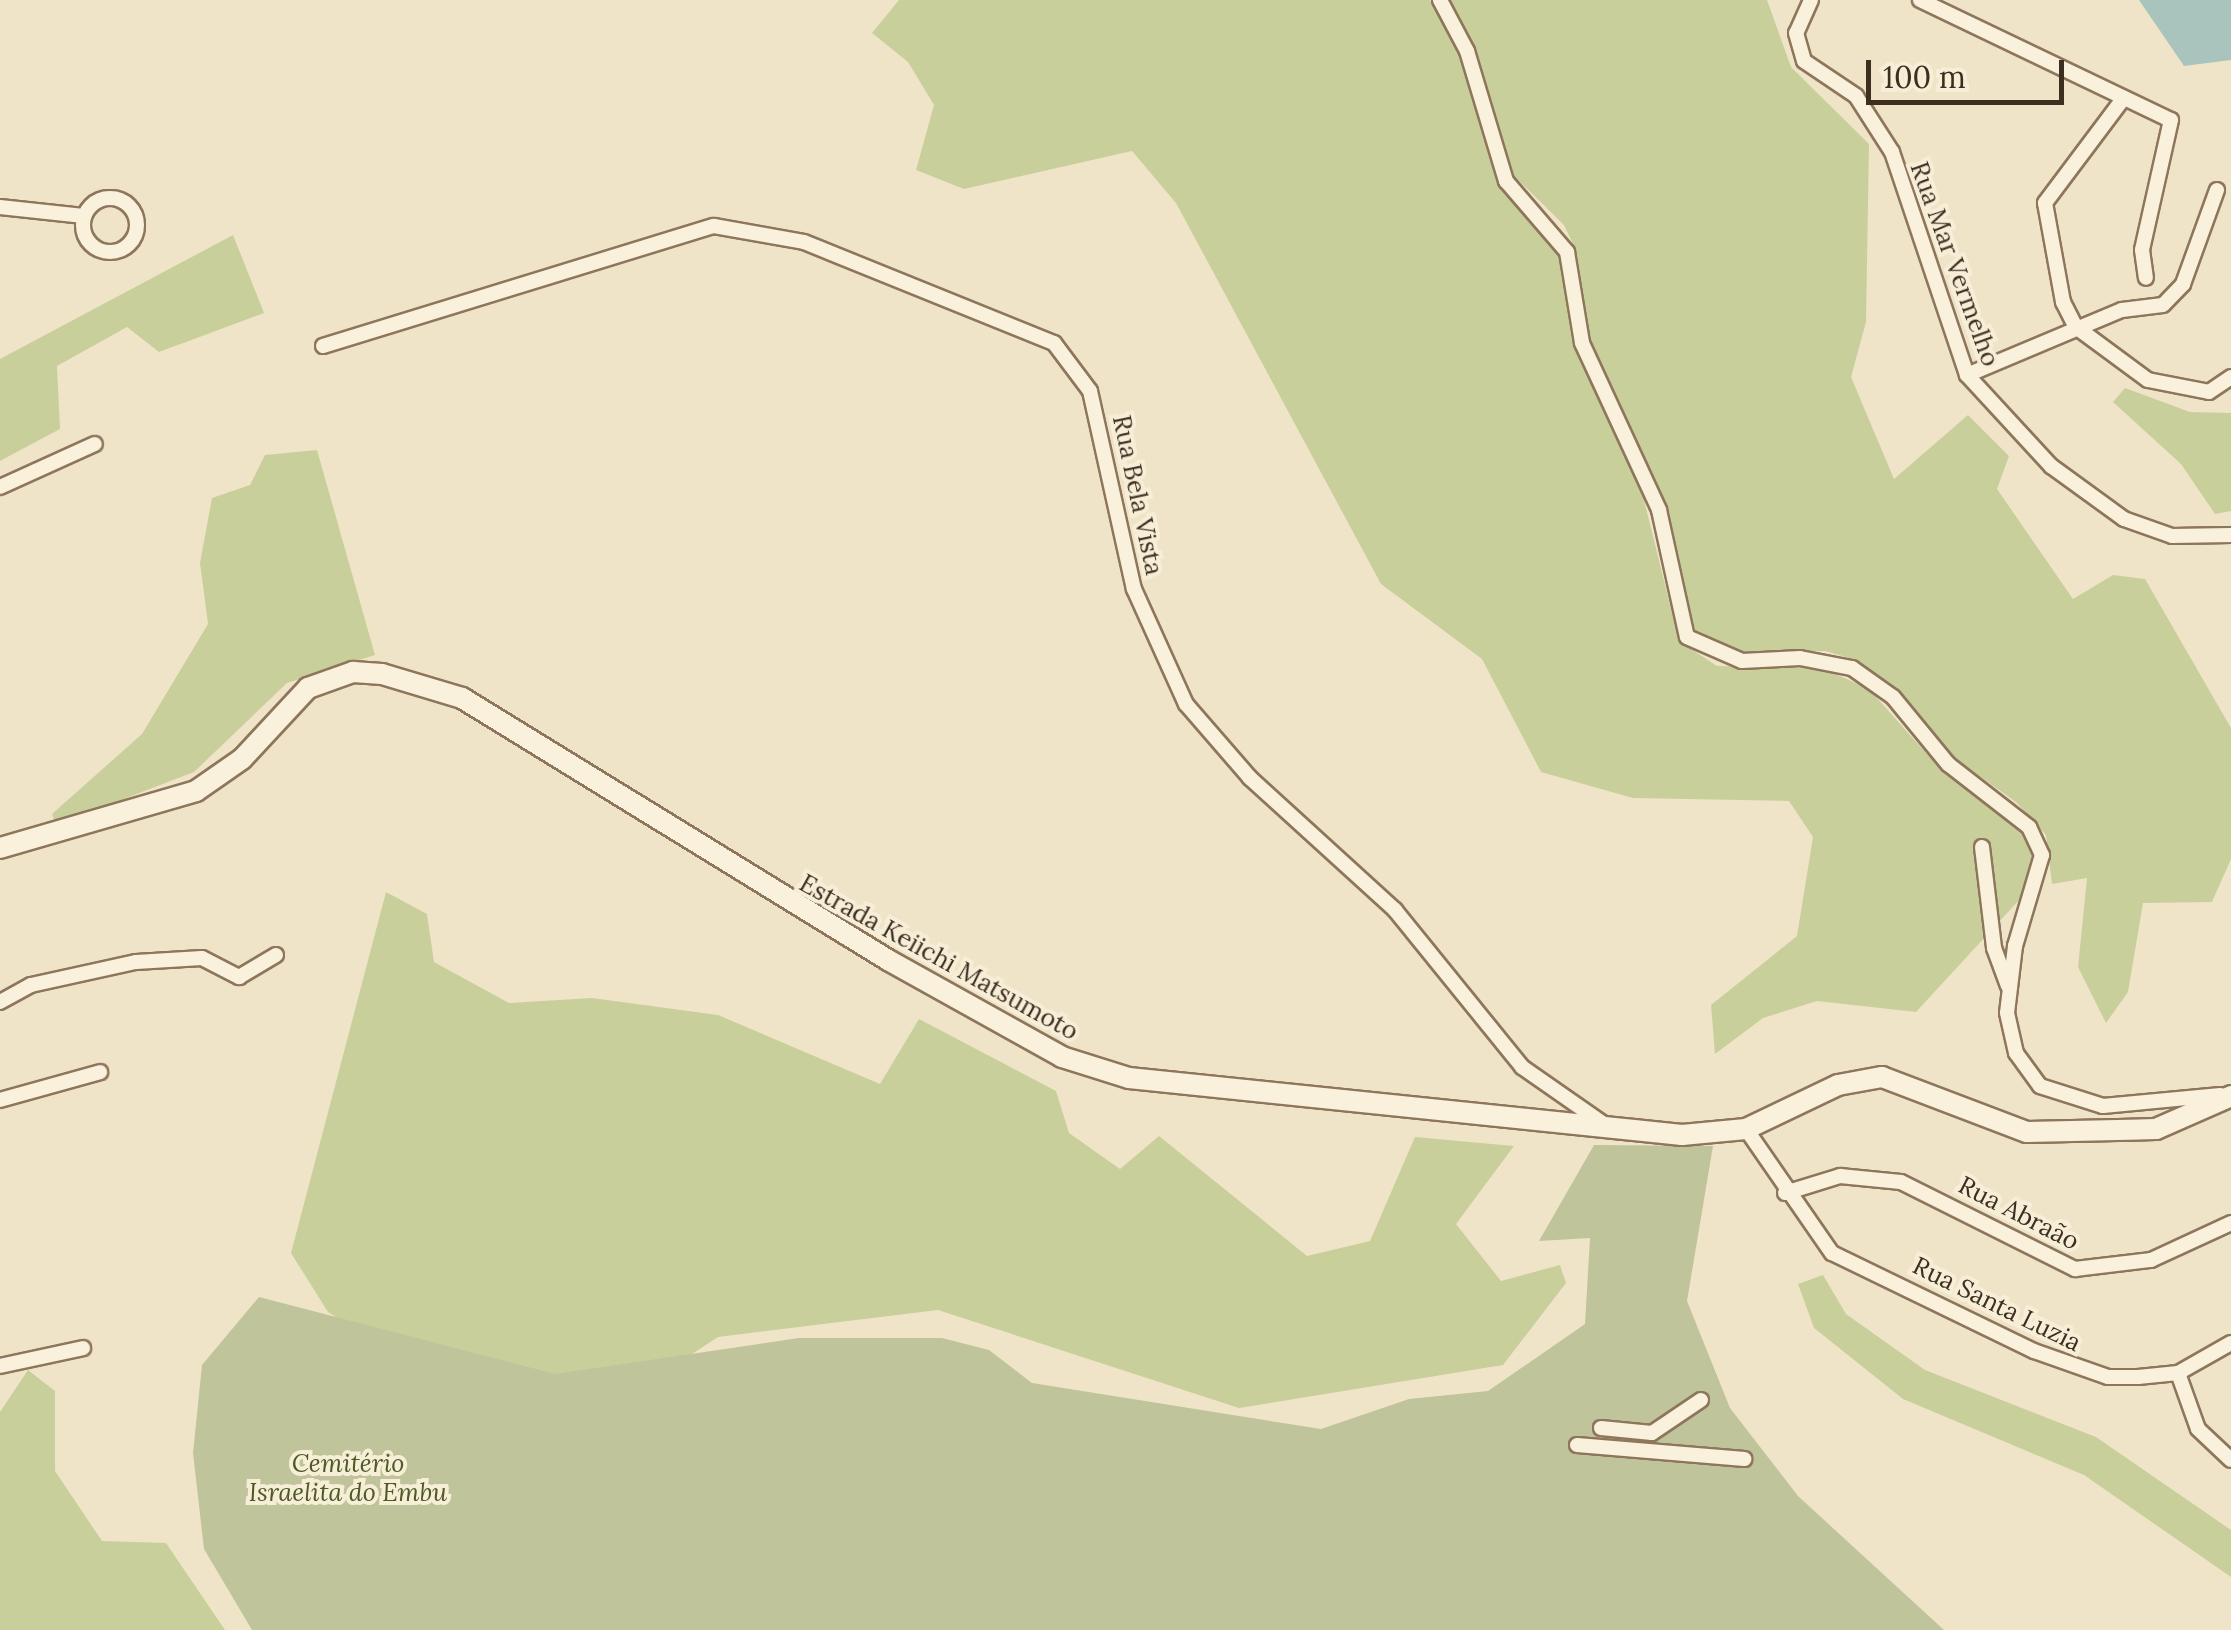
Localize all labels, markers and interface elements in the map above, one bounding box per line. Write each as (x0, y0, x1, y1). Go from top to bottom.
scale bar (1871, 40, 2068, 102)
text: 100 m (1883, 58, 1966, 96)
street label: Rua Mar Vermelho (1904, 158, 2006, 370)
street label: Rua Bela Vista (1106, 412, 1170, 578)
street label: Estrada Keiichi Matsumoto (794, 868, 1084, 1046)
street label: Rua Abraão (1954, 1170, 2084, 1256)
street label: Rua Santa Luzia (1908, 1250, 2086, 1358)
park label: Cemitério Israelita do Embu (249, 1449, 447, 1508)

